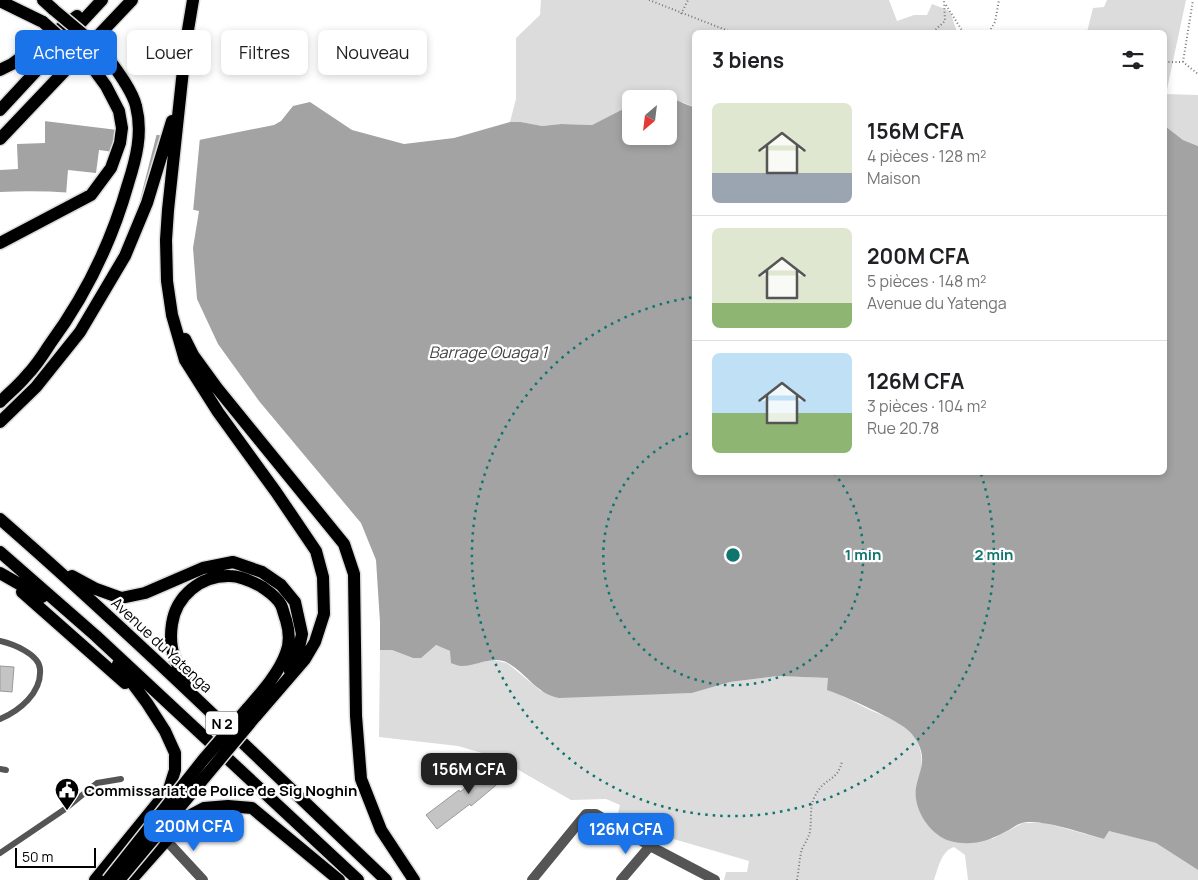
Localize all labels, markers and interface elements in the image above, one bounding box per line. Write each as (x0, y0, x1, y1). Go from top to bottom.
chip: Acheter (15, 30, 117, 75)
chip: Louer (127, 30, 211, 75)
chip: Filtres (221, 30, 308, 75)
chip: Nouveau (318, 30, 427, 75)
text: 3 biens (712, 46, 784, 74)
icon: filters (1119, 46, 1147, 74)
north arrow (622, 90, 678, 145)
map controls (622, 90, 677, 145)
text: 156M CFA (867, 117, 964, 145)
icon: home (752, 123, 812, 183)
text: 4 pièces · 128 m² (867, 145, 986, 167)
text: Maison (867, 167, 920, 189)
text: 200M CFA (867, 242, 970, 270)
icon: home (752, 248, 812, 308)
text: 5 pièces · 148 m² (867, 270, 987, 292)
text: Avenue du Yatenga (867, 292, 1007, 314)
water label: Barrage Ouaga 1 (429, 341, 549, 363)
text: 126M CFA (867, 367, 964, 395)
icon: home (752, 373, 812, 433)
text: 3 pièces · 104 m² (867, 395, 987, 417)
text: Rue 20.78 (867, 417, 939, 439)
text: 1 min (845, 544, 881, 565)
text: 2 min (974, 544, 1014, 565)
centre of rings (724, 546, 742, 564)
street label: Avenue du Yatenga (107, 593, 217, 697)
road number: N 2 (206, 711, 238, 734)
pin: 156M CFA (417, 752, 521, 795)
text: 156M CFA (432, 758, 506, 780)
public building icon: Commissariat de Police de Sig Noghin (54, 777, 80, 811)
place label: Commissariat de Police de Sig Noghin (84, 780, 357, 801)
pin: 200M CFA (142, 810, 246, 852)
pin: 126M CFA (574, 812, 678, 855)
text: 200M CFA (155, 815, 233, 837)
text: 126M CFA (589, 818, 663, 840)
scale bar (15, 845, 96, 868)
text: 50 m (22, 847, 53, 866)

